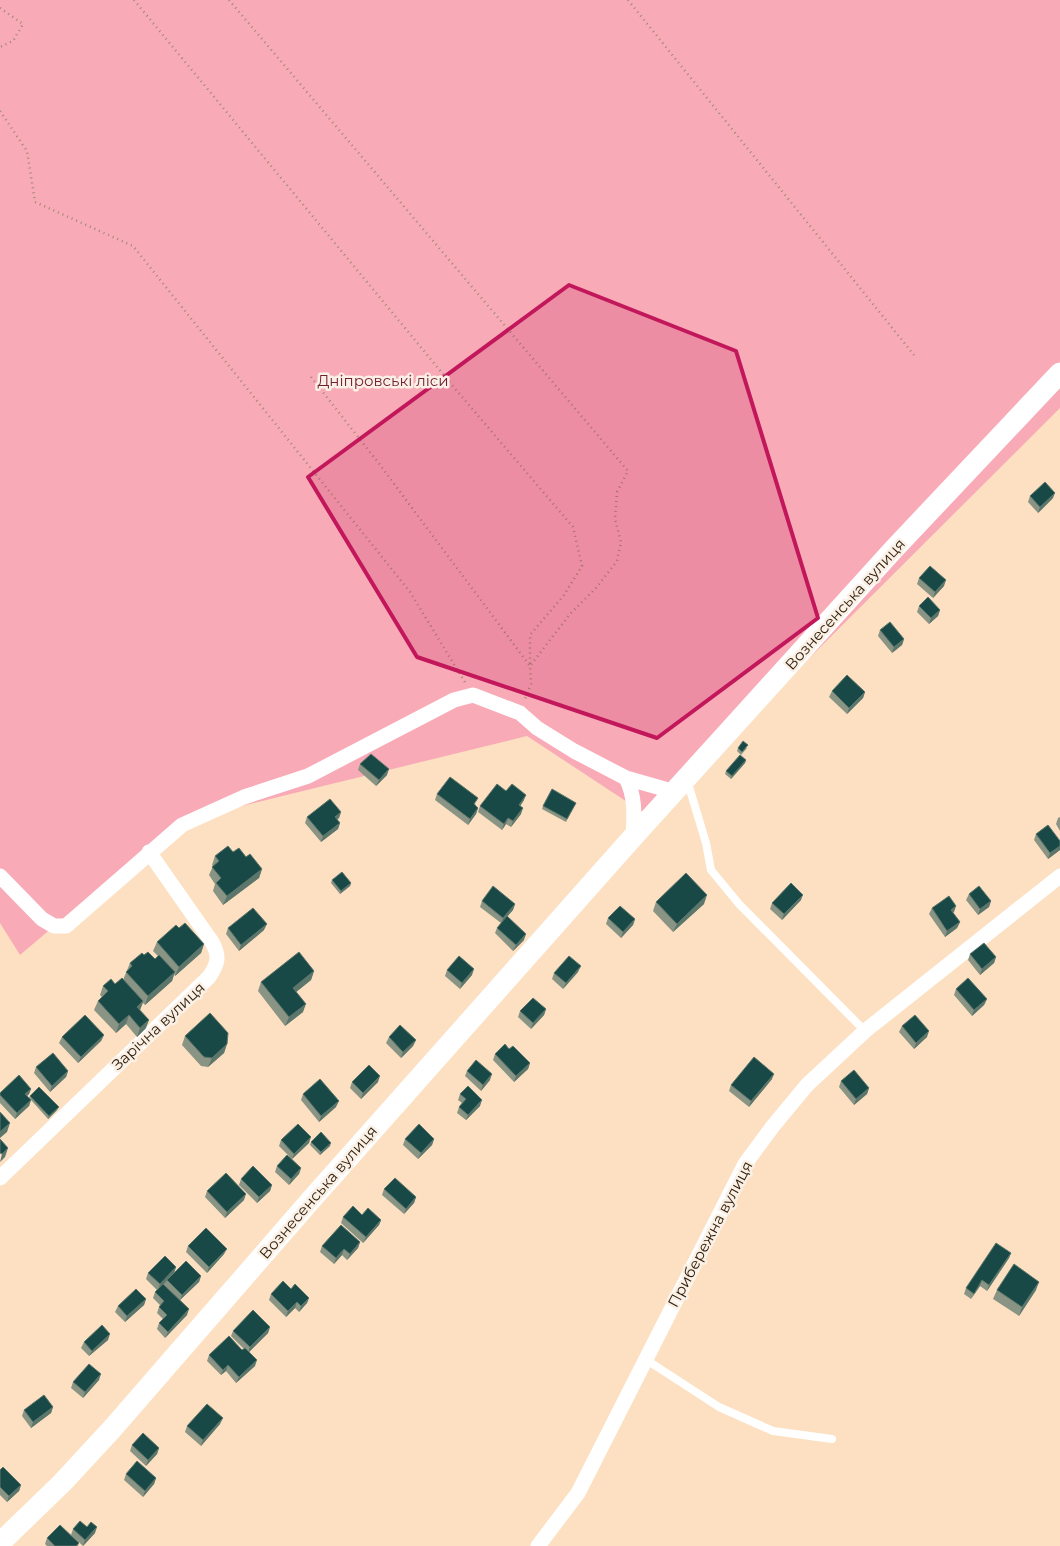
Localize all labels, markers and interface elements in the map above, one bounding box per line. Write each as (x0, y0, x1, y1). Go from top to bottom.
park label: Дніпровські ліси (317, 371, 449, 390)
street label: Вознесенська вулиця (781, 534, 909, 674)
street label: Зарічна вулиця (107, 978, 209, 1074)
street label: Вознесенська вулиця (255, 1121, 381, 1263)
street label: Прибережна вулиця (663, 1158, 757, 1310)

